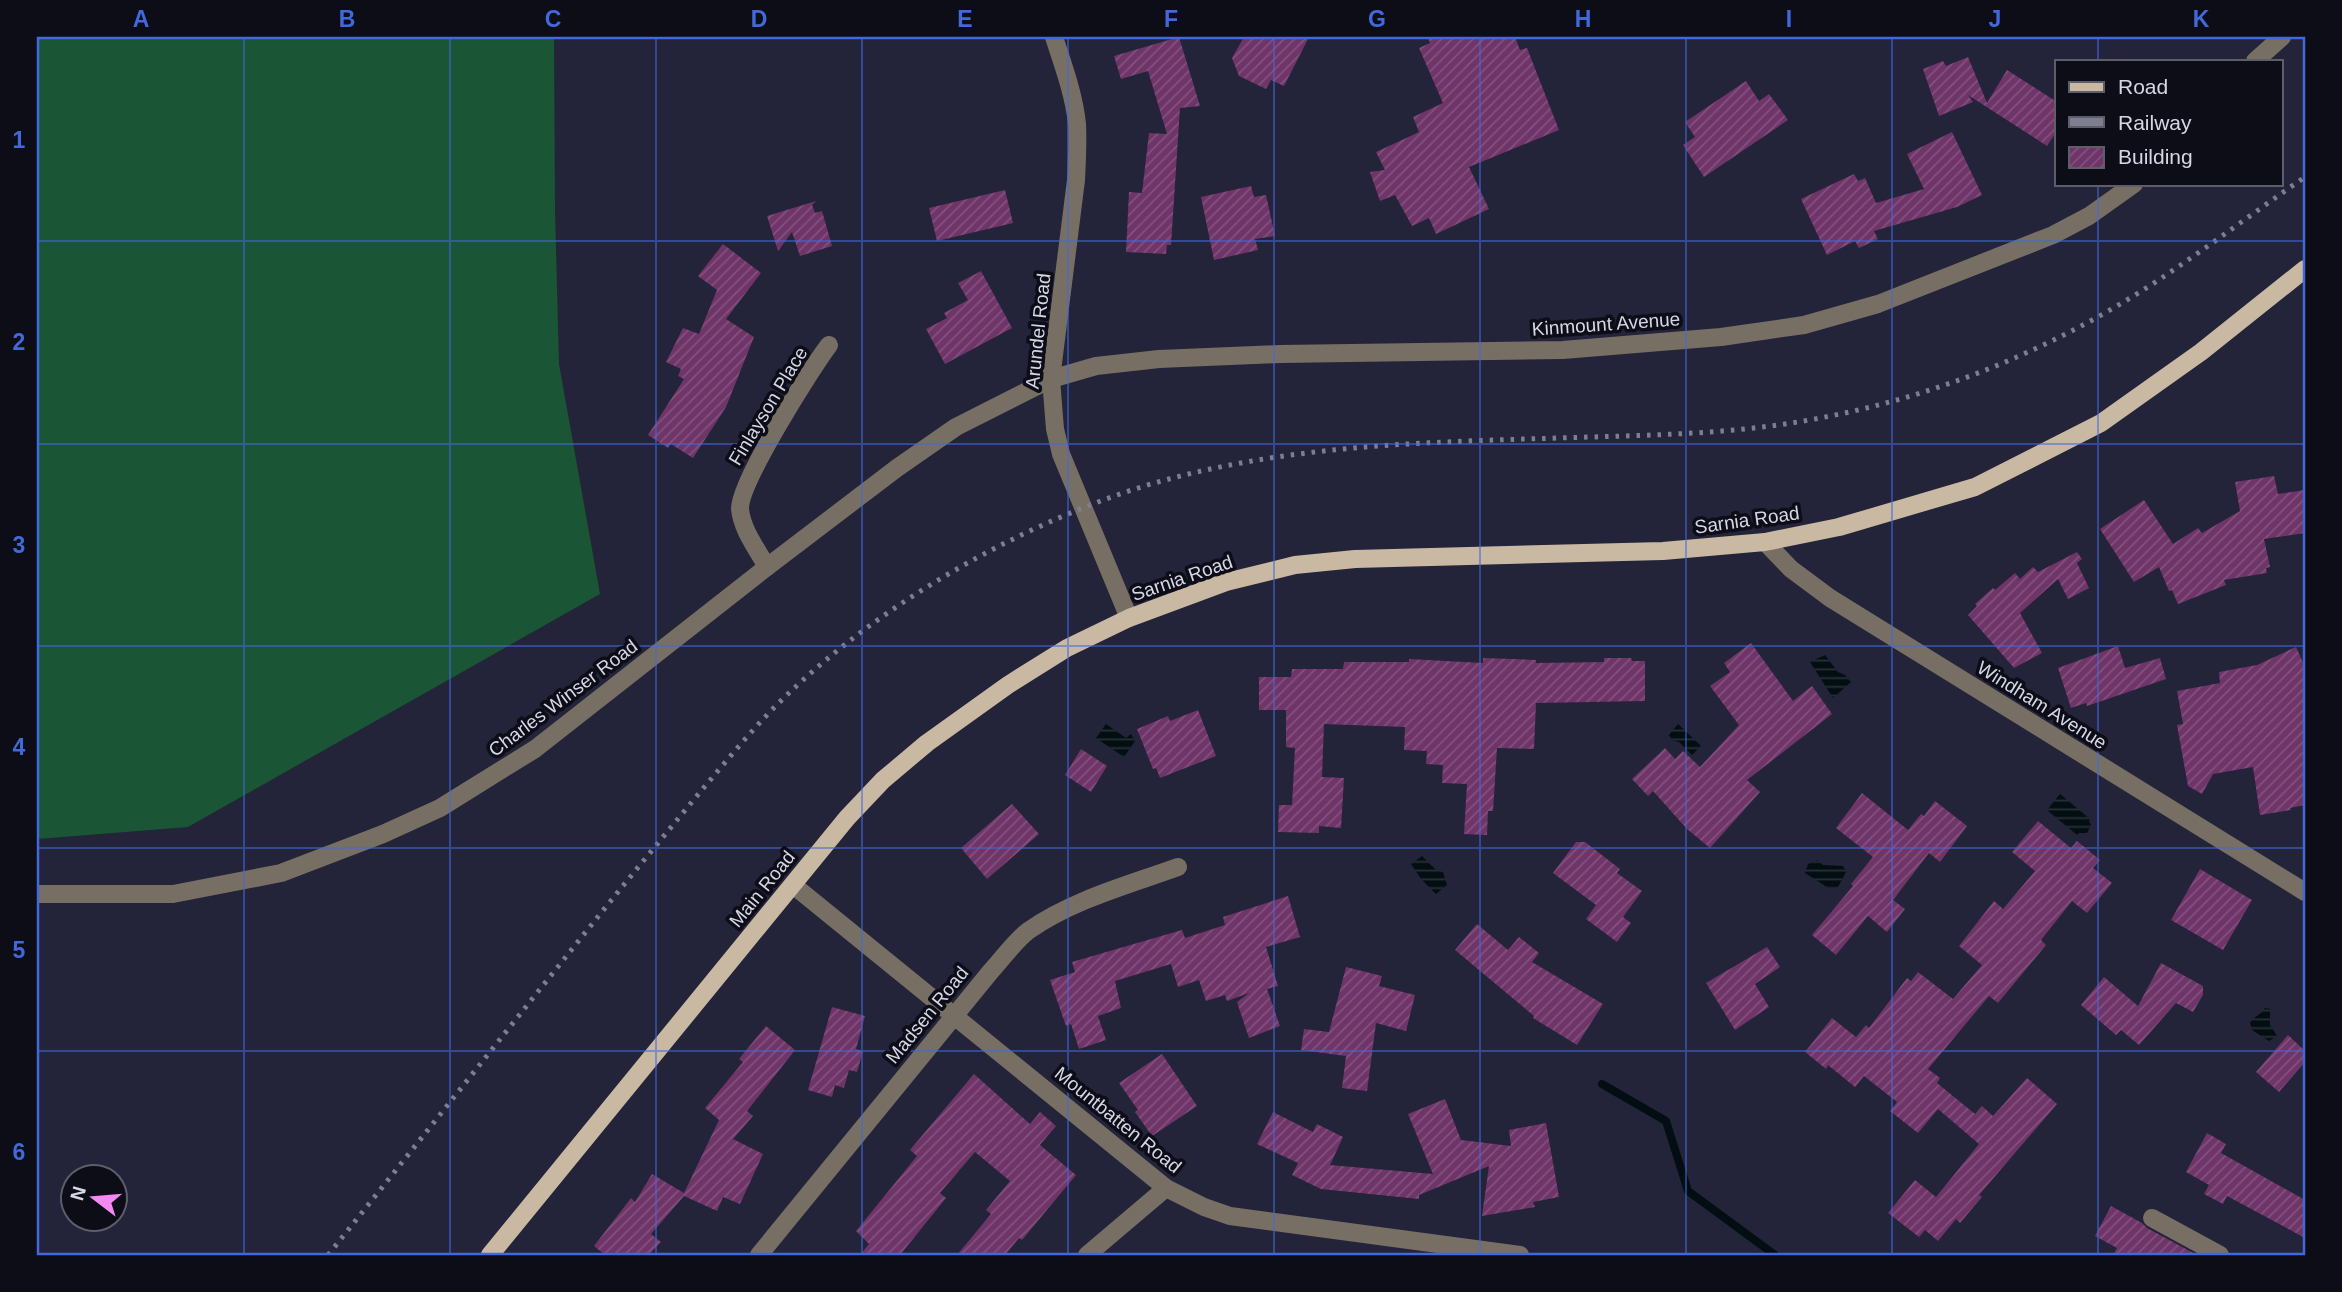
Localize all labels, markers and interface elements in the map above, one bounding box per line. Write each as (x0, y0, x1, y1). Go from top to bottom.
text: A (133, 6, 149, 32)
text: B (339, 6, 355, 32)
text: C (545, 6, 561, 32)
text: D (751, 6, 767, 32)
text: E (957, 6, 973, 32)
text: F (1164, 6, 1178, 32)
text: G (1368, 6, 1386, 32)
text: H (1575, 6, 1591, 32)
text: I (1786, 6, 1792, 32)
text: J (1989, 6, 2001, 32)
text: K (2193, 6, 2210, 32)
legend (2055, 60, 2282, 186)
text: Road (2118, 75, 2168, 98)
text: Railway (2118, 111, 2192, 134)
text: 1 (13, 127, 26, 153)
text: Building (2118, 145, 2193, 168)
street label: Arundel Road (1021, 272, 1055, 390)
street label: Kinmount Avenue (1531, 308, 1681, 340)
text: 2 (13, 329, 25, 355)
street label: Finlayson Place (724, 343, 812, 469)
street label: Sarnia Road (1693, 502, 1801, 538)
text: 3 (13, 532, 25, 558)
street label: Sarnia Road (1129, 551, 1235, 605)
street label: Charles Winser Road (485, 635, 641, 761)
street label: Windham Avenue (1973, 657, 2111, 753)
text: 4 (13, 734, 26, 760)
street label: Main Road (725, 847, 799, 931)
text: 5 (13, 937, 26, 963)
street label: Madsen Road (882, 962, 972, 1068)
street label: Mountbatten Road (1051, 1063, 1185, 1177)
text: 6 (13, 1139, 25, 1165)
north arrow (60, 1162, 130, 1232)
text: N (66, 1184, 90, 1203)

